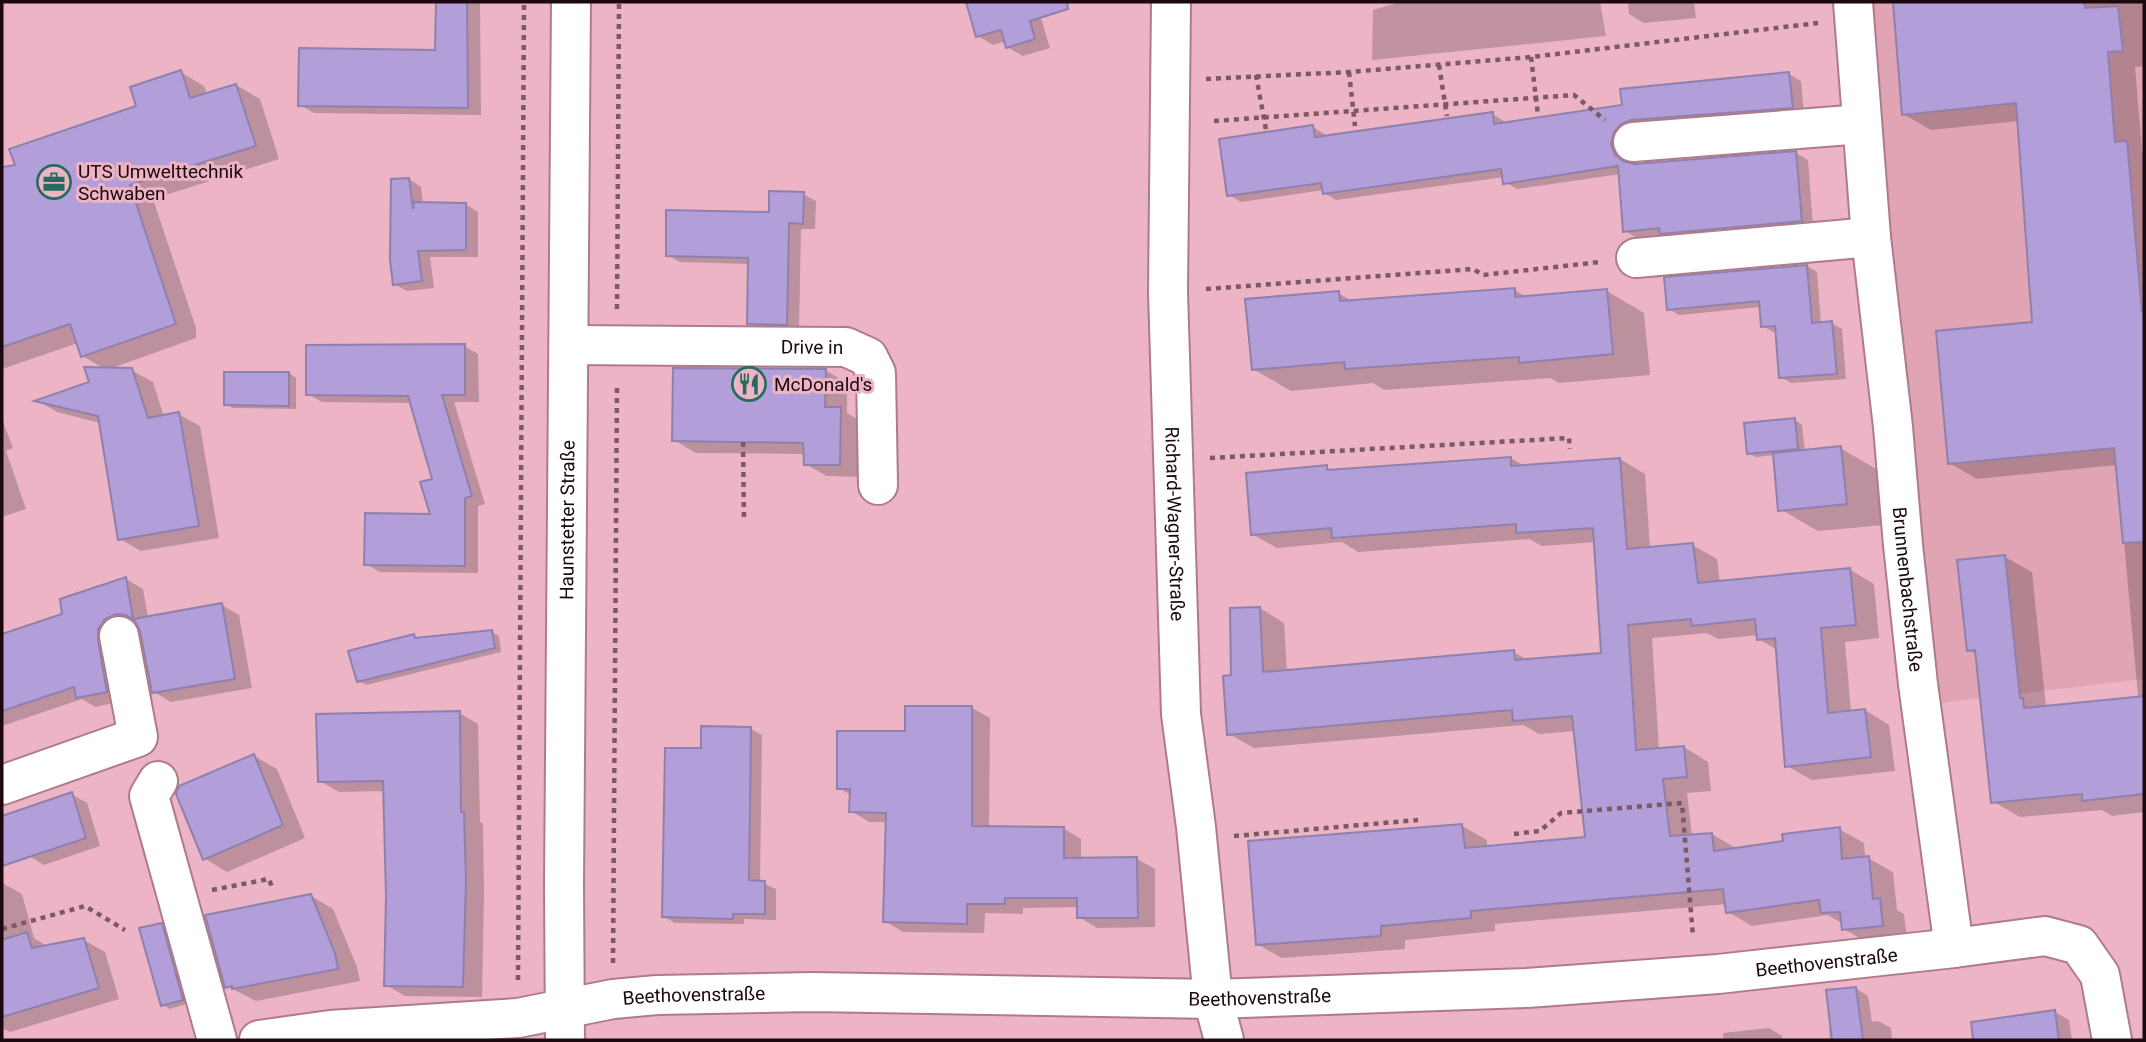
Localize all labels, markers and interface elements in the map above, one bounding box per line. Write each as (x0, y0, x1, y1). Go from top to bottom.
place label: UTS Umwelttechnik Schwaben (78, 160, 243, 205)
office icon: UTS Umwelttechnik Schwaben (35, 163, 73, 201)
street label: Drive in (781, 336, 843, 359)
restaurant icon: McDonald's (730, 365, 768, 403)
place label: McDonald's (774, 373, 872, 396)
street label: Richard-Wagner-Straße (1160, 426, 1189, 621)
street label: Haunstetter Straße (555, 440, 580, 600)
street label: Brunnenbachstraße (1888, 506, 1928, 673)
street label: Beethovenstraße (1754, 943, 1899, 982)
street label: Beethovenstraße (622, 982, 766, 1010)
street label: Beethovenstraße (1188, 984, 1332, 1011)

